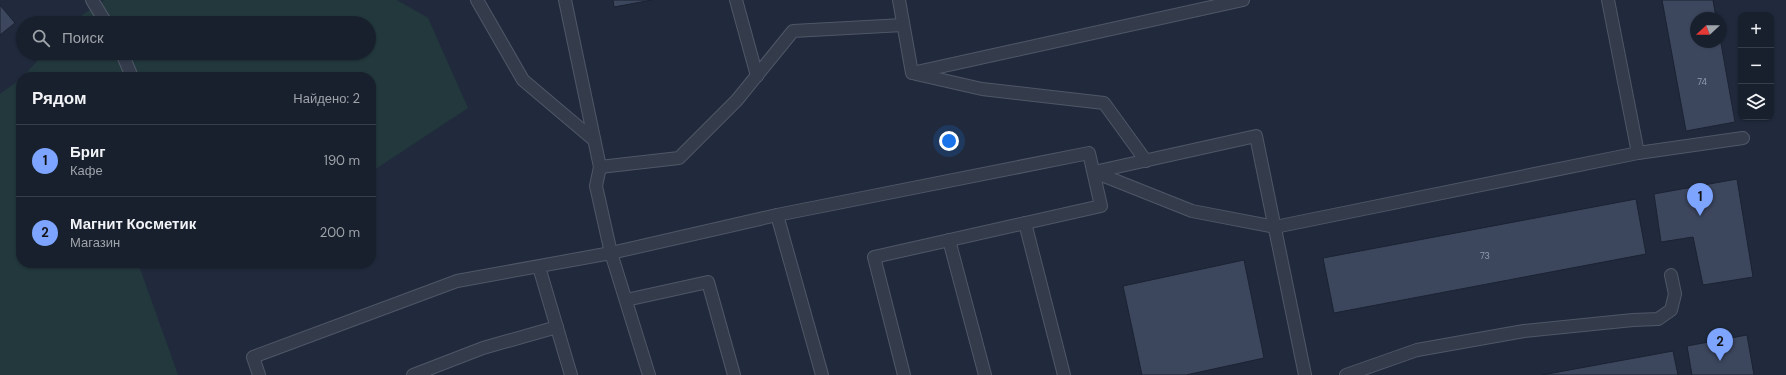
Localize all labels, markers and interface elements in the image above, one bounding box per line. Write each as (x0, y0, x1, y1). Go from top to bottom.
north arrow (1690, 12, 1726, 48)
map controls (1738, 12, 1774, 120)
button: + (1738, 12, 1774, 48)
search box (16, 16, 376, 60)
icon: search (30, 27, 52, 49)
text: Поиск (62, 28, 104, 48)
button: − (1738, 48, 1774, 84)
house number: 74 (1697, 76, 1707, 88)
button: layers (1738, 84, 1774, 120)
text: Рядом (32, 87, 87, 109)
text: Найдено: 2 (293, 90, 360, 107)
your location (939, 131, 959, 151)
text: Бриг (70, 142, 105, 162)
text: 1 (43, 152, 47, 169)
text: 190 m (324, 152, 360, 169)
text: Кафе (70, 162, 103, 179)
pin: 1 (1687, 183, 1713, 216)
text: Магнит Косметик (70, 214, 196, 234)
text: 2 (41, 224, 49, 241)
text: 200 m (320, 224, 360, 241)
text: Магазин (70, 234, 120, 251)
house number: 73 (1480, 250, 1490, 262)
pin: 2 (1707, 328, 1733, 361)

